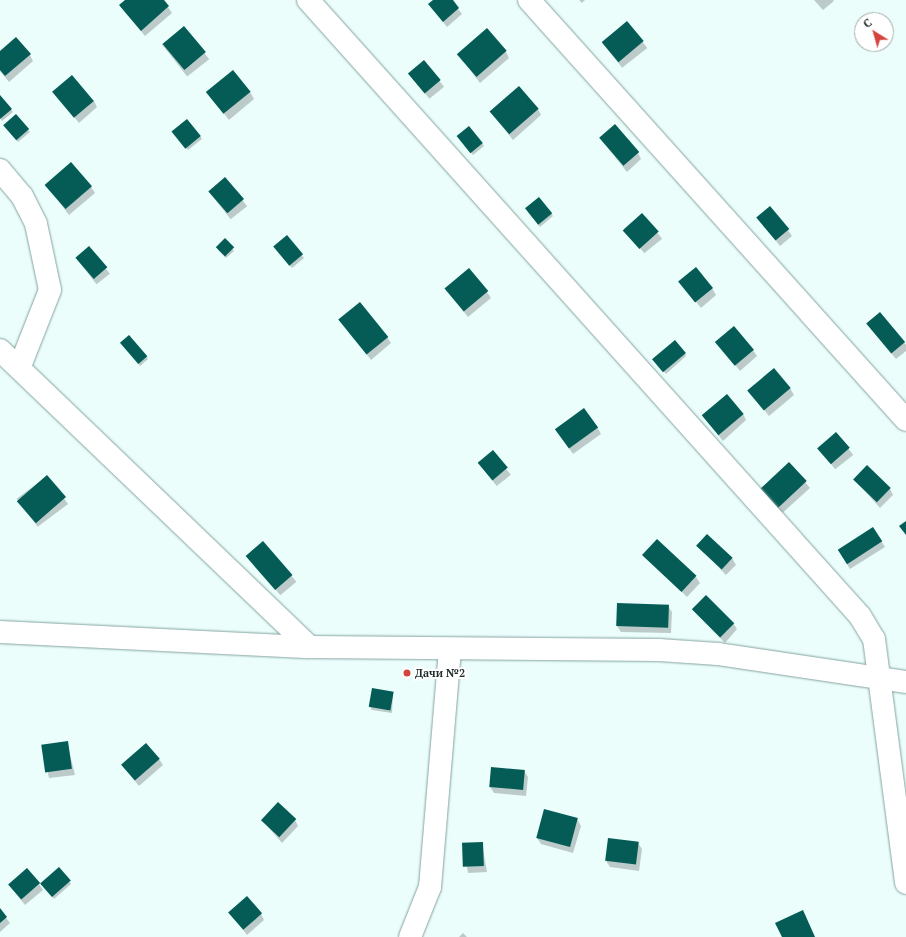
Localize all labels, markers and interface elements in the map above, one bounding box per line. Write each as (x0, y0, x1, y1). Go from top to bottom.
north arrow (854, 12, 894, 52)
text: С (860, 15, 874, 31)
place label: Дачи №2 (415, 666, 465, 680)
marker: Дачи №2 (402, 668, 412, 678)

